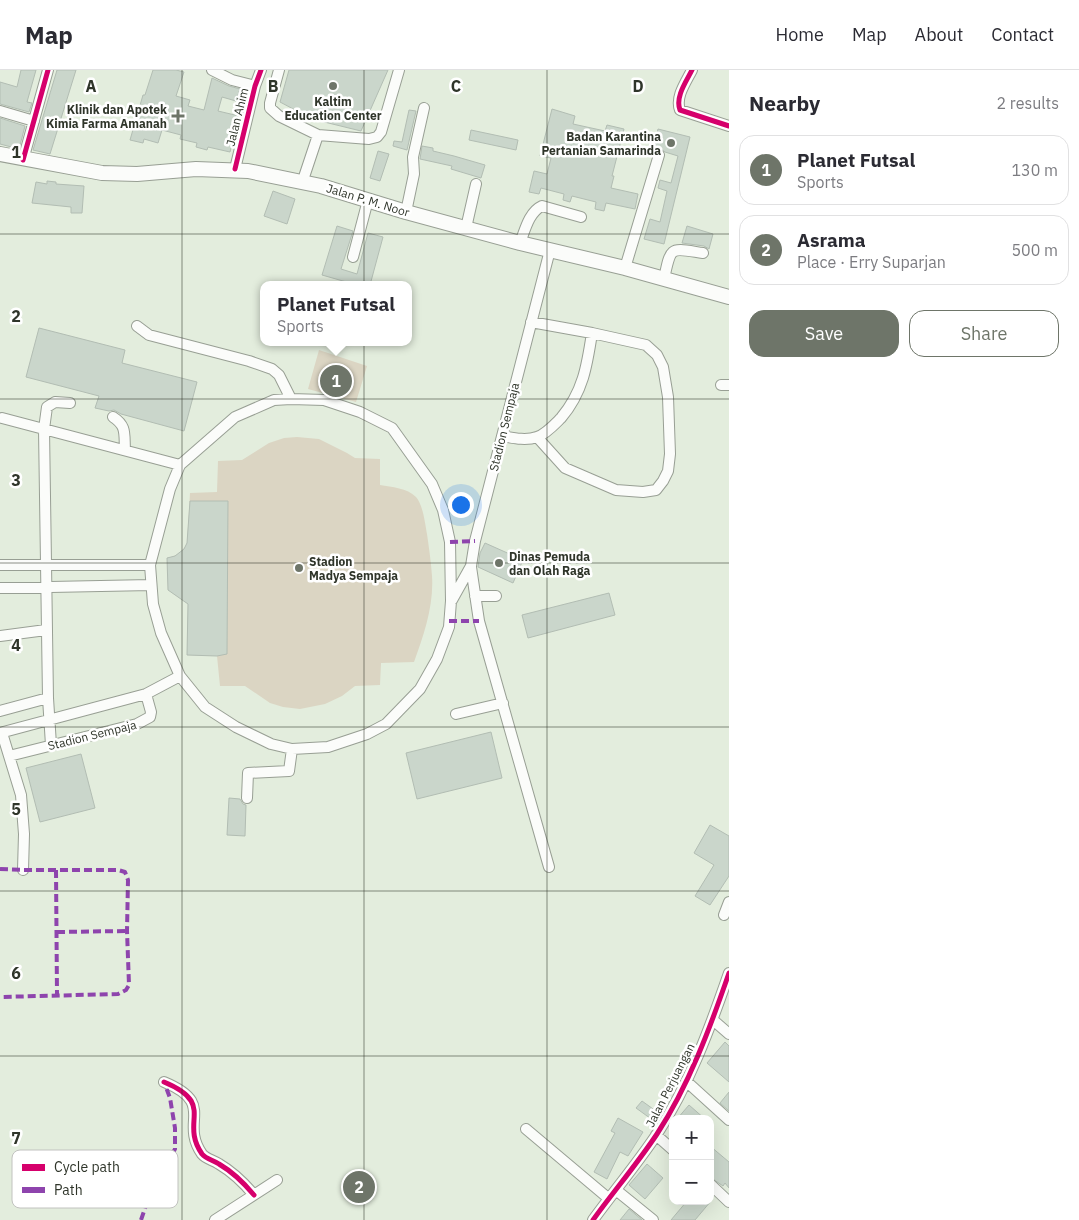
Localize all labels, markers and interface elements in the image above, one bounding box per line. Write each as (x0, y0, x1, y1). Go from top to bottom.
text: Map (25, 19, 73, 51)
text: Home (776, 23, 824, 46)
text: Map (852, 23, 887, 46)
text: About (915, 23, 963, 46)
text: Contact (991, 23, 1054, 46)
text: A (86, 76, 97, 96)
text: B (268, 76, 279, 96)
text: C (451, 76, 461, 96)
text: D (632, 76, 644, 96)
marker: Kaltim Education Center (327, 80, 339, 92)
street label: Jalan Ahim (222, 86, 252, 148)
text: Nearby (749, 89, 820, 117)
text: 2 results (996, 93, 1059, 113)
place label: Kaltim Education Center (284, 94, 382, 123)
place label: Klinik dan Apotek Kimia Farma Amanah (46, 102, 167, 131)
marker: Klinik dan Apotek Kimia Farma Amanah (171, 109, 185, 123)
place label: Badan Karantina Pertanian Samarinda (541, 129, 661, 158)
marker: Badan Karantina Pertanian Samarinda (665, 137, 677, 149)
text: 1 (11, 142, 21, 162)
text: Planet Futsal (797, 148, 915, 172)
text: 1 (761, 160, 771, 180)
text: 130 m (1011, 160, 1058, 180)
text: Sports (797, 172, 844, 192)
street label: Jalan P. M. Noor (325, 180, 412, 220)
text: Asrama (797, 228, 866, 252)
text: 2 (761, 240, 771, 260)
text: 500 m (1011, 240, 1058, 260)
text: Place · Erry Suparjan (797, 252, 946, 272)
popup (260, 281, 412, 346)
text: Planet Futsal (277, 292, 395, 316)
text: 2 (11, 306, 21, 326)
button: Save (749, 310, 899, 357)
button: Share (909, 310, 1059, 357)
text: Sports (277, 316, 324, 336)
pin: 1 (320, 362, 352, 400)
street label: Stadion Sempaja (486, 381, 522, 473)
text: 3 (11, 470, 21, 490)
your location (448, 492, 474, 518)
place label: Dinas Pemuda dan Olah Raga (509, 549, 591, 578)
place label: Stadion Madya Sempaja (309, 554, 398, 583)
marker: Dinas Pemuda dan Olah Raga (493, 557, 505, 569)
marker: Stadion Madya Sempaja (293, 562, 305, 574)
text: 4 (11, 635, 21, 655)
street label: Stadion Sempaja (46, 717, 138, 753)
text: 5 (11, 799, 21, 819)
text: 6 (11, 963, 21, 983)
street label: Jalan Perjuangan (642, 1040, 698, 1130)
map controls (669, 1115, 714, 1205)
button: + (669, 1115, 714, 1160)
text: 7 (11, 1128, 21, 1148)
legend (12, 1150, 178, 1208)
text: Cycle path (54, 1158, 120, 1176)
button: − (669, 1160, 714, 1205)
pin: 2 (343, 1168, 375, 1206)
text: Path (54, 1181, 83, 1199)

